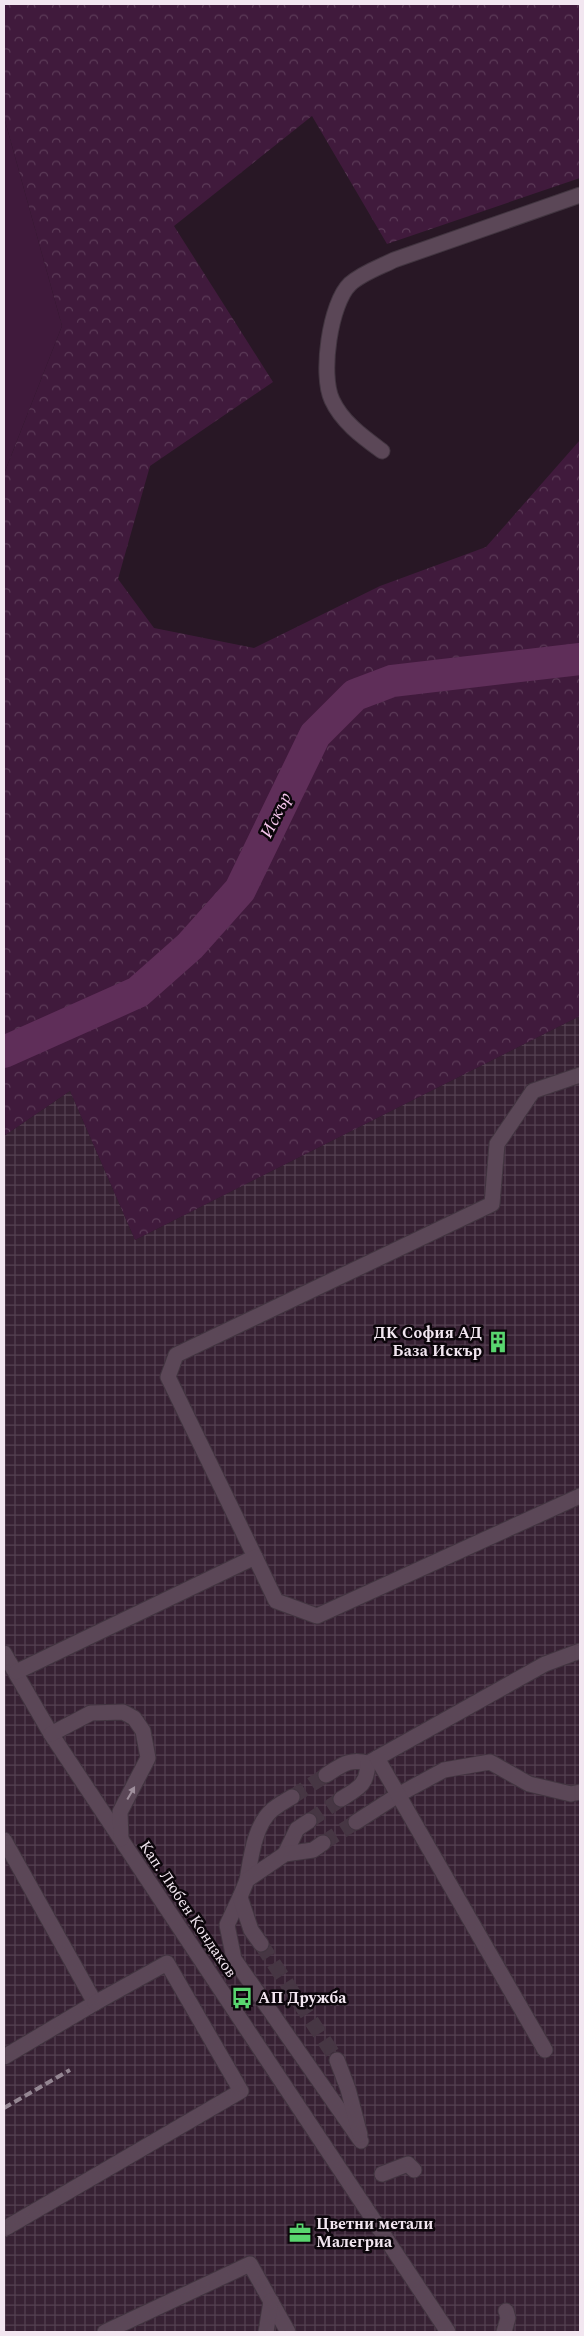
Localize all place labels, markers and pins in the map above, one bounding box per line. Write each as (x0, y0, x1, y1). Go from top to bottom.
place label: ДК София АД База Искър (374, 1321, 482, 1363)
building icon: ДК София АД База Искър (485, 1329, 511, 1355)
bus stop icon: АП Дружба (229, 1985, 255, 2011)
place label: АП Дружба (258, 1986, 347, 2010)
place label: Цветни метали Малегриа (316, 2212, 433, 2254)
office icon: Цветни метали Малегриа (287, 2220, 313, 2246)

